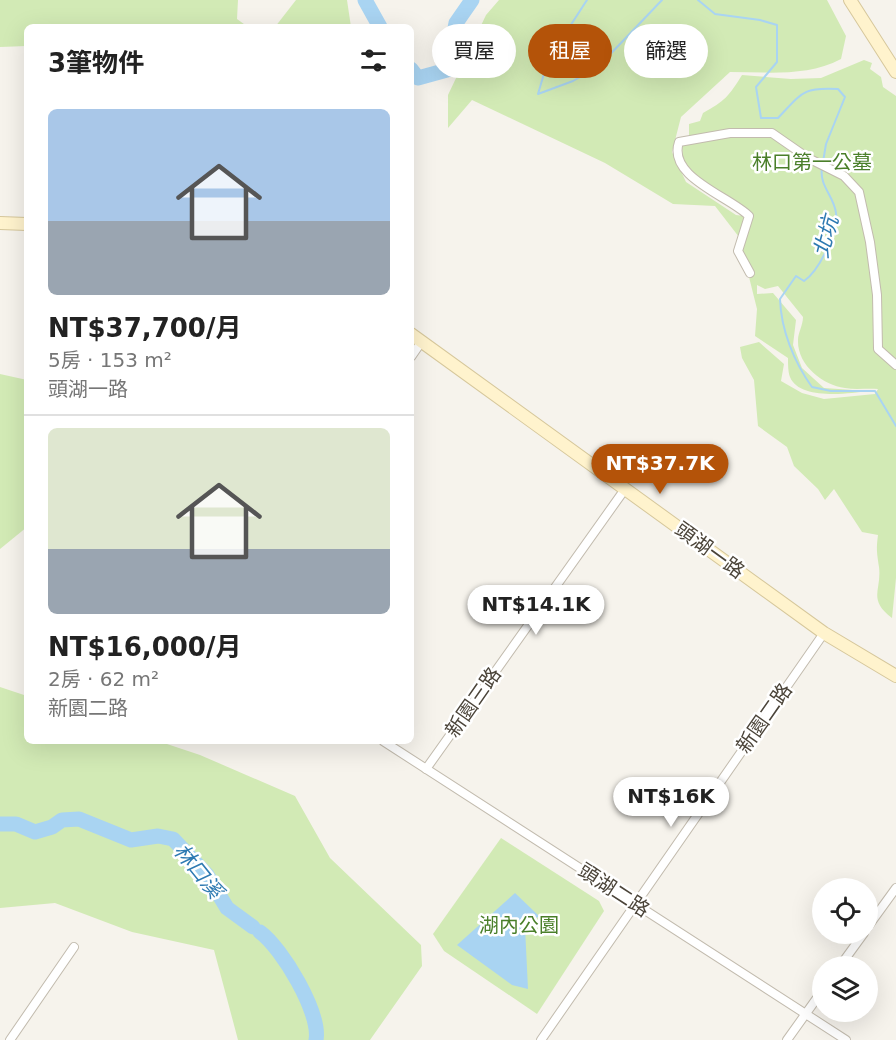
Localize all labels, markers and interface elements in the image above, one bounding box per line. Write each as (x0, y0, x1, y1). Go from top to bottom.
chip: 買屋 (432, 24, 516, 78)
chip: 租屋 (528, 24, 612, 78)
chip: 篩選 (624, 24, 708, 78)
icon: filters (357, 44, 390, 77)
text: 3筆物件 (48, 48, 144, 78)
icon: home (165, 148, 273, 256)
park label: 林口第一公墓 (752, 150, 872, 174)
water label: 北坑 (809, 211, 844, 260)
text: NT$37,700/月 (48, 313, 241, 343)
text: 5房 · 153 m² (48, 348, 172, 372)
text: 頭湖一路 (48, 377, 128, 401)
pin: NT$37.7K (598, 444, 722, 495)
text: NT$37.7K (605, 451, 715, 475)
icon: home (165, 467, 273, 575)
street label: 頭湖一路 (671, 517, 749, 583)
pin: NT$14.1K (474, 585, 598, 636)
text: NT$14.1K (481, 592, 591, 616)
text: NT$16,000/月 (48, 632, 241, 662)
street label: 新園三路 (440, 662, 506, 742)
text: 2房 · 62 m² (48, 667, 159, 691)
street label: 新園二路 (731, 678, 797, 758)
text: 新園二路 (48, 696, 128, 720)
pin: NT$16K (622, 777, 720, 828)
text: NT$16K (627, 784, 715, 808)
water label: 林口溪 (169, 839, 229, 905)
street label: 頭湖二路 (574, 858, 654, 922)
map controls (812, 878, 878, 1022)
button: locate (812, 878, 878, 944)
park label: 湖內公園 (479, 913, 559, 937)
button: layers (812, 956, 878, 1022)

